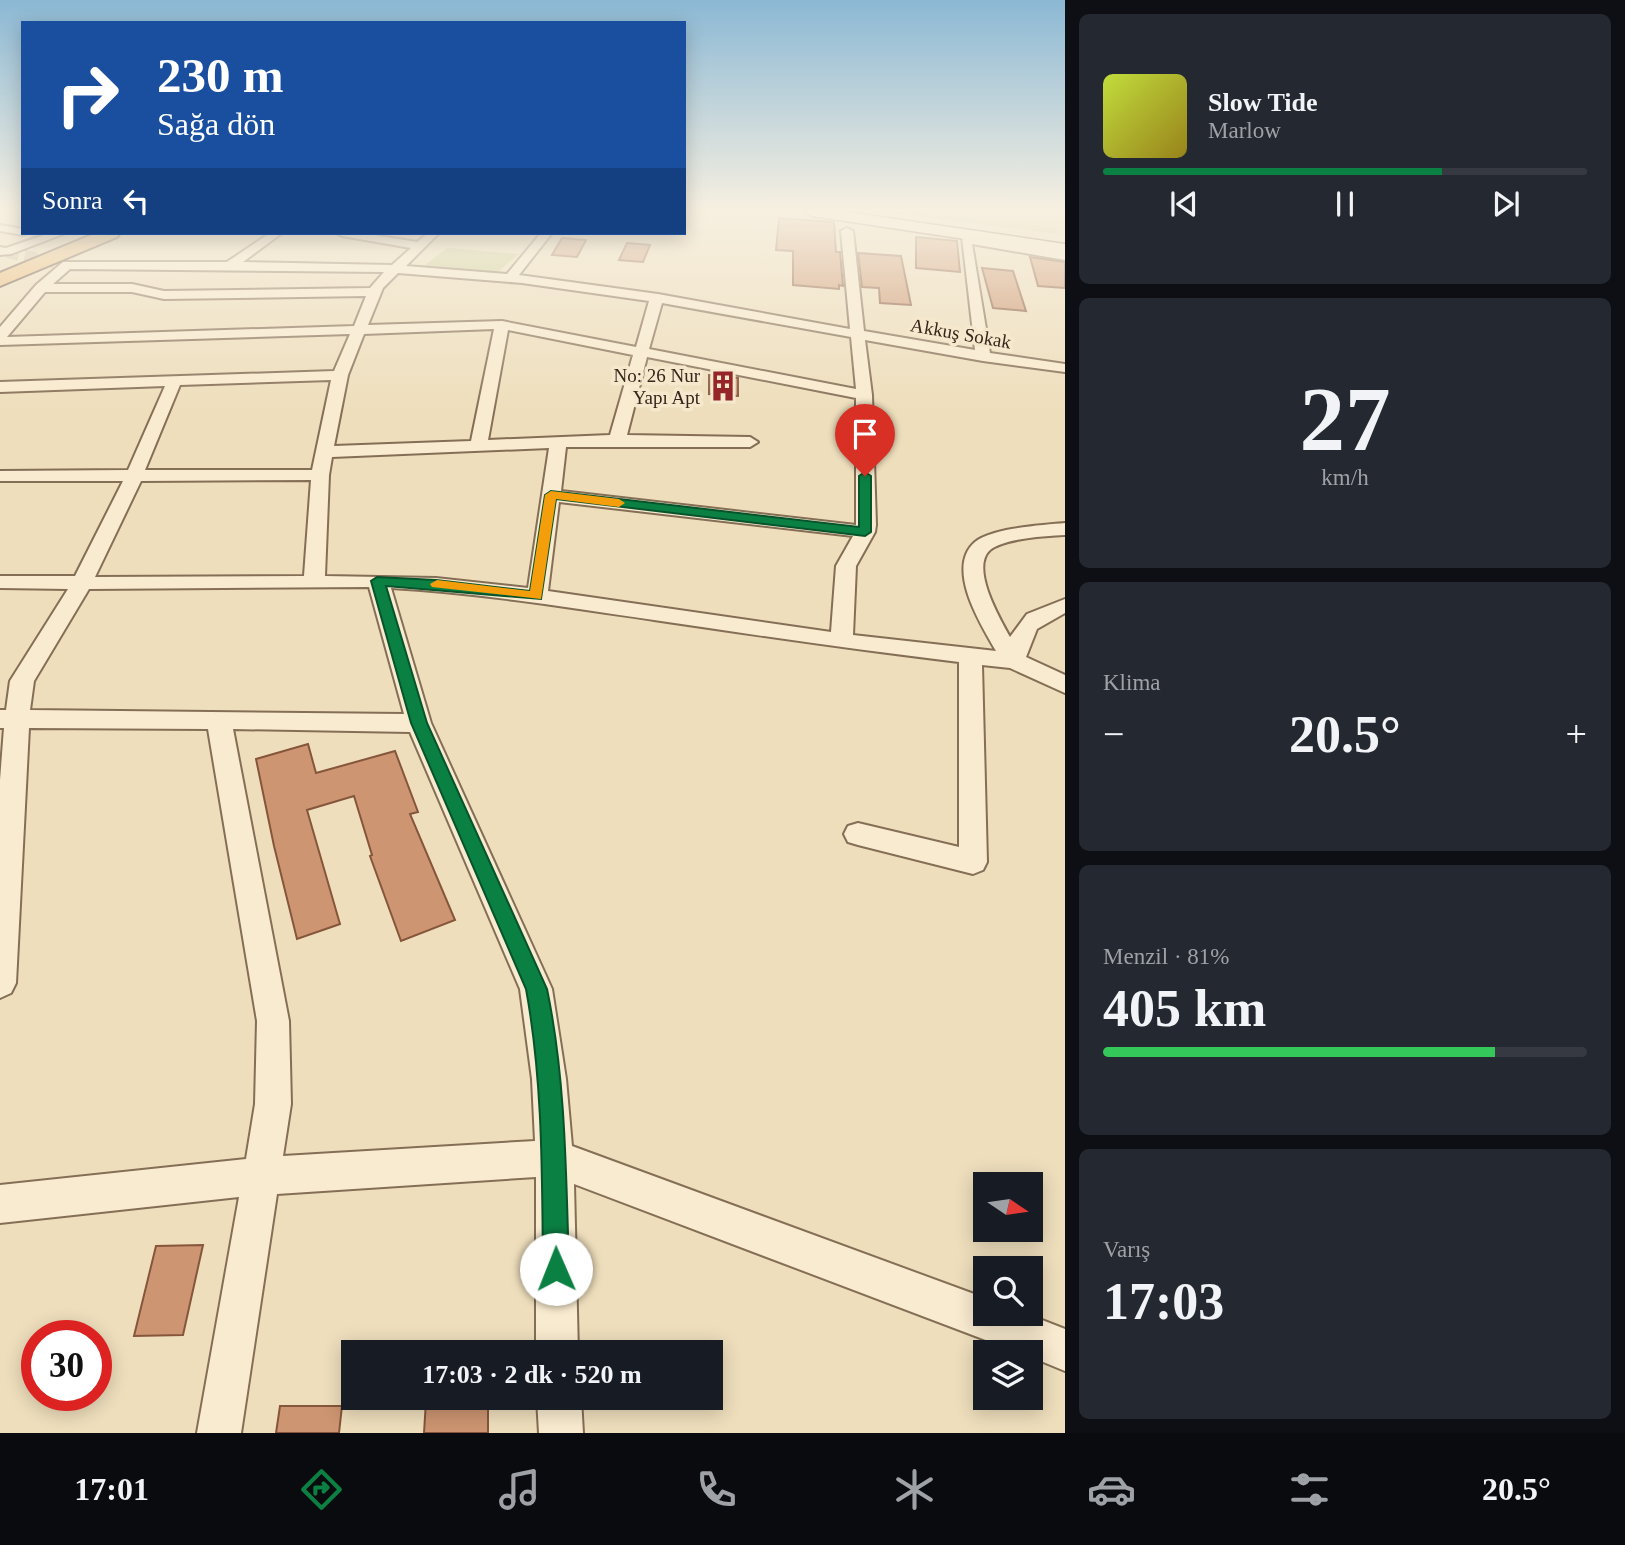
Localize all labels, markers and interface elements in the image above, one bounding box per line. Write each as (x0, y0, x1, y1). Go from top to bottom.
text: 230 m (157, 48, 284, 103)
icon: right (42, 49, 133, 140)
text: Slow Tide (1208, 88, 1318, 117)
text: Sağa dön (157, 106, 275, 142)
text: Marlow (1208, 118, 1281, 143)
icon: left (117, 182, 155, 220)
icon: previous (1165, 185, 1203, 223)
icon: pause (1326, 185, 1364, 223)
icon: next (1487, 185, 1525, 223)
text: Sonra (42, 186, 103, 215)
street label: Akkuş Sokak (909, 314, 1013, 353)
place label: No: 26 Nur Yapı Apt (613, 365, 701, 408)
building icon: No: 26 Nur Yapı Apt (706, 369, 740, 403)
text: 27 (1300, 369, 1391, 470)
pin (835, 404, 895, 476)
icon: arrive (846, 415, 884, 453)
text: km/h (1321, 465, 1369, 490)
text: Klima (1103, 670, 1161, 695)
text: 20.5° (1289, 706, 1401, 763)
text: − (1103, 713, 1124, 755)
text: + (1566, 713, 1587, 755)
text: Menzil · 81% (1103, 944, 1229, 969)
text: 405 km (1103, 980, 1266, 1037)
north arrow (973, 1172, 1043, 1242)
map controls (973, 1172, 1043, 1410)
position arrow (519, 1232, 593, 1306)
text: Varış (1103, 1237, 1150, 1262)
button: search (973, 1256, 1043, 1326)
text: 17:03 (1103, 1273, 1224, 1330)
speed limit sign: 30 (21, 1320, 112, 1411)
button: layers (973, 1340, 1043, 1410)
text: 17:03 · 2 dk · 520 m (422, 1360, 642, 1389)
icon: directions (297, 1465, 346, 1514)
icon: music (495, 1465, 544, 1514)
icon: phone (692, 1465, 741, 1514)
icon: climate (890, 1465, 939, 1514)
icon: car (1087, 1465, 1136, 1514)
icon: filters (1285, 1465, 1334, 1514)
text: 17:01 (74, 1471, 149, 1507)
text: 20.5° (1482, 1471, 1551, 1507)

